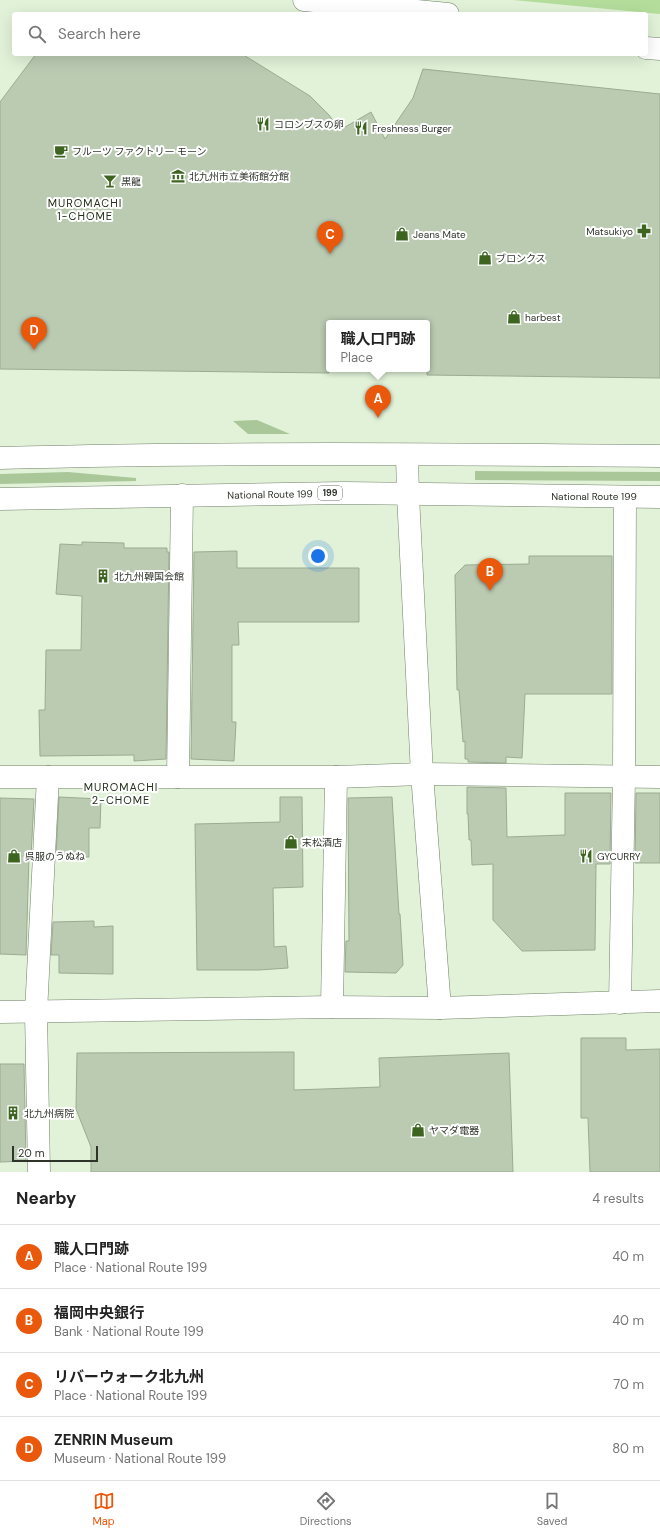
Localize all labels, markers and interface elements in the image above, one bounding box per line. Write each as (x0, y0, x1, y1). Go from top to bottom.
search box (12, 12, 648, 56)
icon: search (26, 23, 48, 45)
text: Search here (58, 24, 141, 44)
restaurant icon: コロンブスの卵 (255, 116, 271, 132)
place label: コロンブスの卵 (274, 118, 344, 131)
restaurant icon: Freshness Burger (353, 120, 369, 136)
place label: Freshness Burger (372, 122, 452, 135)
cafe icon: フルーツ ファクトリー モーン (53, 143, 69, 159)
place label: フルーツ ファクトリー モーン (72, 145, 207, 158)
museum icon: 北九州市立美術館分館 (170, 168, 186, 184)
place label: 北九州市立美術館分館 (189, 170, 289, 183)
bar icon: 黒龍 (102, 173, 118, 189)
place label: 黒龍 (121, 175, 141, 188)
district label: MUROMACHI 1-CHOME (48, 196, 122, 223)
pin: C (317, 221, 343, 254)
pharmacy icon: Matsukiyo (636, 223, 652, 239)
place label: Matsukiyo (586, 225, 633, 238)
shop icon: Jeans Mate (394, 226, 410, 242)
place label: Jeans Mate (413, 228, 466, 241)
shop icon: ブロンクス (477, 250, 493, 266)
place label: ブロンクス (496, 252, 546, 265)
shop icon: harbest (506, 309, 522, 325)
place label: harbest (525, 311, 561, 324)
pin: D (21, 317, 47, 350)
popup (326, 320, 430, 372)
text: 職人口門跡 (340, 329, 416, 349)
text: Place (340, 349, 373, 366)
pin: A (365, 385, 391, 418)
road number: 199 (318, 486, 342, 500)
street label: National Route 199 (227, 487, 313, 502)
street label: National Route 199 (551, 490, 637, 503)
your location (308, 546, 328, 566)
pin: B (477, 558, 503, 591)
building icon: 北九州韓国会館 (95, 568, 111, 584)
place label: 北九州韓国会館 (114, 570, 184, 583)
district label: MUROMACHI 2-CHOME (84, 780, 158, 807)
shop icon: 末松酒店 (283, 834, 299, 850)
place label: 末松酒店 (302, 836, 342, 849)
shop icon: 呉服のうぬね (6, 848, 22, 864)
restaurant icon: GYCURRY (578, 848, 594, 864)
place label: 呉服のうぬね (25, 850, 85, 863)
place label: GYCURRY (597, 850, 641, 863)
building icon: 北九州病院 (5, 1105, 21, 1121)
place label: 北九州病院 (24, 1107, 74, 1120)
shop icon: ヤマダ電器 (410, 1122, 426, 1138)
place label: ヤマダ電器 (429, 1124, 479, 1137)
scale bar (12, 1144, 98, 1163)
text: 20 m (18, 1146, 44, 1160)
text: Nearby (16, 1187, 76, 1209)
text: 4 results (592, 1190, 644, 1207)
text: 職人口門跡 (54, 1239, 129, 1259)
text: A (24, 1248, 34, 1265)
text: 40 m (612, 1248, 644, 1265)
text: Place · National Route 199 (54, 1259, 207, 1276)
text: 福岡中央銀行 (54, 1303, 144, 1323)
text: B (25, 1312, 33, 1329)
text: 40 m (612, 1312, 644, 1329)
text: Bank · National Route 199 (54, 1323, 204, 1340)
text: リバーウォーク北九州 (54, 1367, 204, 1387)
text: C (24, 1376, 34, 1393)
text: 70 m (613, 1376, 644, 1393)
text: Place · National Route 199 (54, 1387, 207, 1404)
text: ZENRIN Museum (54, 1430, 173, 1450)
text: D (24, 1440, 34, 1457)
text: 80 m (612, 1440, 644, 1457)
text: Museum · National Route 199 (54, 1450, 226, 1467)
tab: Map (93, 1490, 115, 1528)
tab: Directions (300, 1490, 352, 1528)
tab: Saved (537, 1490, 567, 1528)

